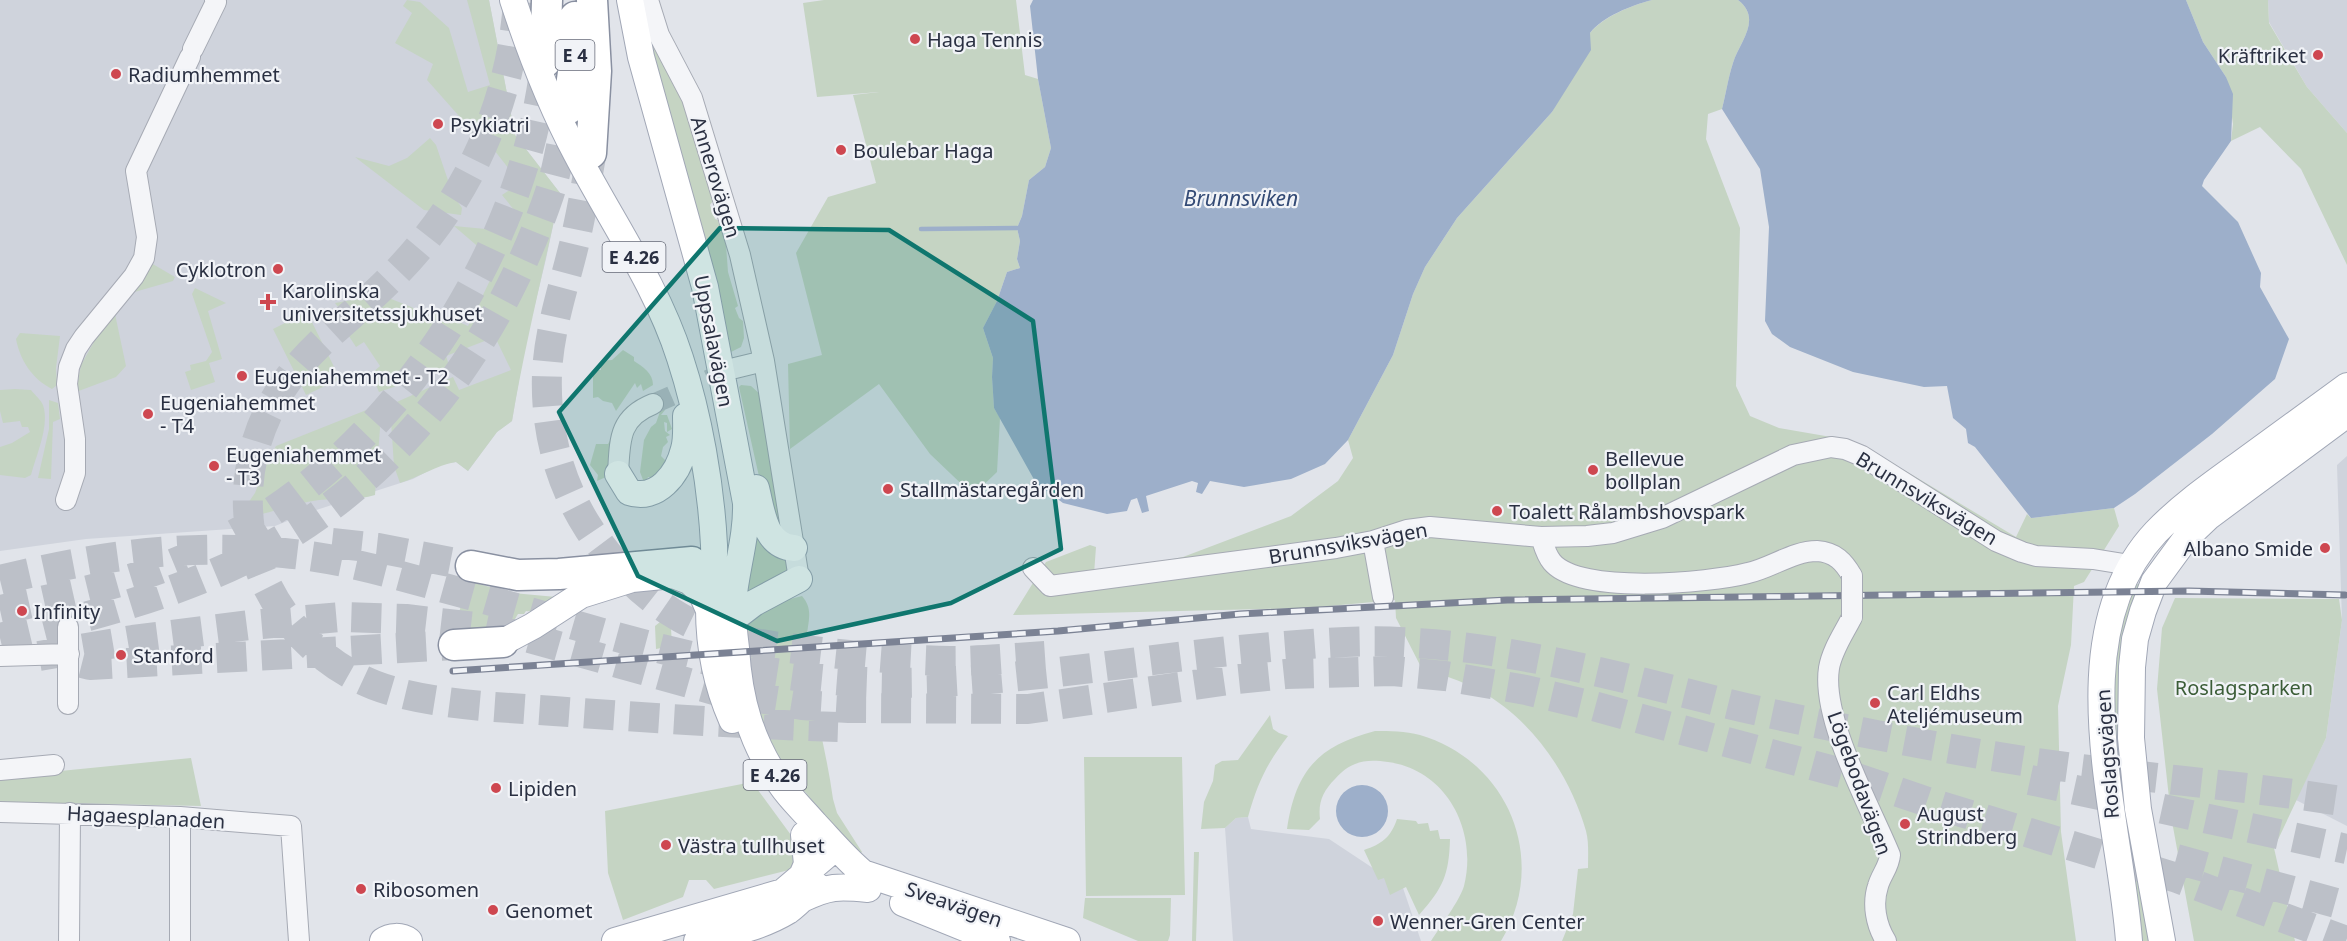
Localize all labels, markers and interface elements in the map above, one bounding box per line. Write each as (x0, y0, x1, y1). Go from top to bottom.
place label: Haga Tennis (927, 26, 1042, 53)
marker: Haga Tennis (908, 32, 922, 46)
road number: E 4 (556, 40, 594, 70)
place label: Kräftriket (2218, 42, 2306, 69)
marker: Kräftriket (2311, 48, 2325, 62)
place label: Radiumhemmet (128, 61, 280, 88)
marker: Radiumhemmet (109, 67, 123, 81)
place label: Psykiatri (450, 111, 530, 138)
street label: Annerovägen (685, 113, 747, 241)
marker: Psykiatri (431, 117, 445, 131)
place label: Boulebar Haga (853, 137, 993, 164)
marker: Boulebar Haga (834, 143, 848, 157)
water label: Brunnsviken (1184, 184, 1298, 212)
road number: E 4.26 (602, 242, 666, 272)
place label: Cyklotron (176, 256, 266, 283)
marker: Cyklotron (271, 262, 285, 276)
street label: Uppsalavägen (688, 273, 740, 409)
place label: Karolinska universitetssjukhuset (282, 277, 482, 327)
marker: Karolinska universitetssjukhuset (259, 293, 277, 311)
place label: Eugeniahemmet - T2 (254, 363, 449, 390)
marker: Eugeniahemmet - T2 (235, 369, 249, 383)
place label: Eugeniahemmet - T4 (160, 389, 315, 439)
marker: Eugeniahemmet - T4 (141, 407, 155, 421)
place label: Eugeniahemmet - T3 (226, 441, 381, 491)
place label: Bellevue bollplan (1605, 445, 1684, 495)
street label: Brunnsviksvägen (1851, 445, 2003, 551)
marker: Eugeniahemmet - T3 (207, 459, 221, 473)
marker: Bellevue bollplan (1586, 463, 1600, 477)
place label: Stallmästaregården (900, 476, 1084, 503)
marker: Stallmästaregården (881, 482, 895, 496)
place label: Toalett Rålambshovspark (1509, 498, 1745, 525)
marker: Toalett Rålambshovspark (1490, 504, 1504, 518)
street label: Brunnsviksvägen (1266, 516, 1430, 570)
place label: Albano Smide (2183, 535, 2313, 562)
marker: Albano Smide (2318, 541, 2332, 555)
place label: Infinity (34, 598, 101, 625)
marker: Infinity (15, 604, 29, 618)
place label: Stanford (133, 642, 214, 669)
marker: Stanford (114, 648, 128, 662)
park label: Roslagsparken (2175, 674, 2313, 701)
place label: Carl Eldhs Ateljémuseum (1887, 679, 2023, 729)
street label: Roslagsvägen (2089, 688, 2125, 820)
marker: Carl Eldhs Ateljémuseum (1868, 696, 1882, 710)
street label: Lögebodavägen (1821, 707, 1899, 859)
road number: E 4.26 (744, 760, 806, 790)
place label: Lipiden (508, 775, 577, 802)
marker: Lipiden (489, 781, 503, 795)
street label: Hagaesplanaden (66, 799, 226, 835)
place label: August Strindberg (1917, 800, 2017, 850)
marker: August Strindberg (1898, 817, 1912, 831)
place label: Västra tullhuset (678, 832, 825, 859)
marker: Västra tullhuset (659, 838, 673, 852)
street label: Sveavägen (902, 875, 1006, 933)
place label: Ribosomen (373, 876, 479, 903)
marker: Ribosomen (354, 882, 368, 896)
place label: Genomet (505, 897, 593, 924)
marker: Genomet (486, 903, 500, 917)
place label: Wenner-Gren Center (1390, 908, 1584, 935)
marker: Wenner-Gren Center (1371, 914, 1385, 928)

